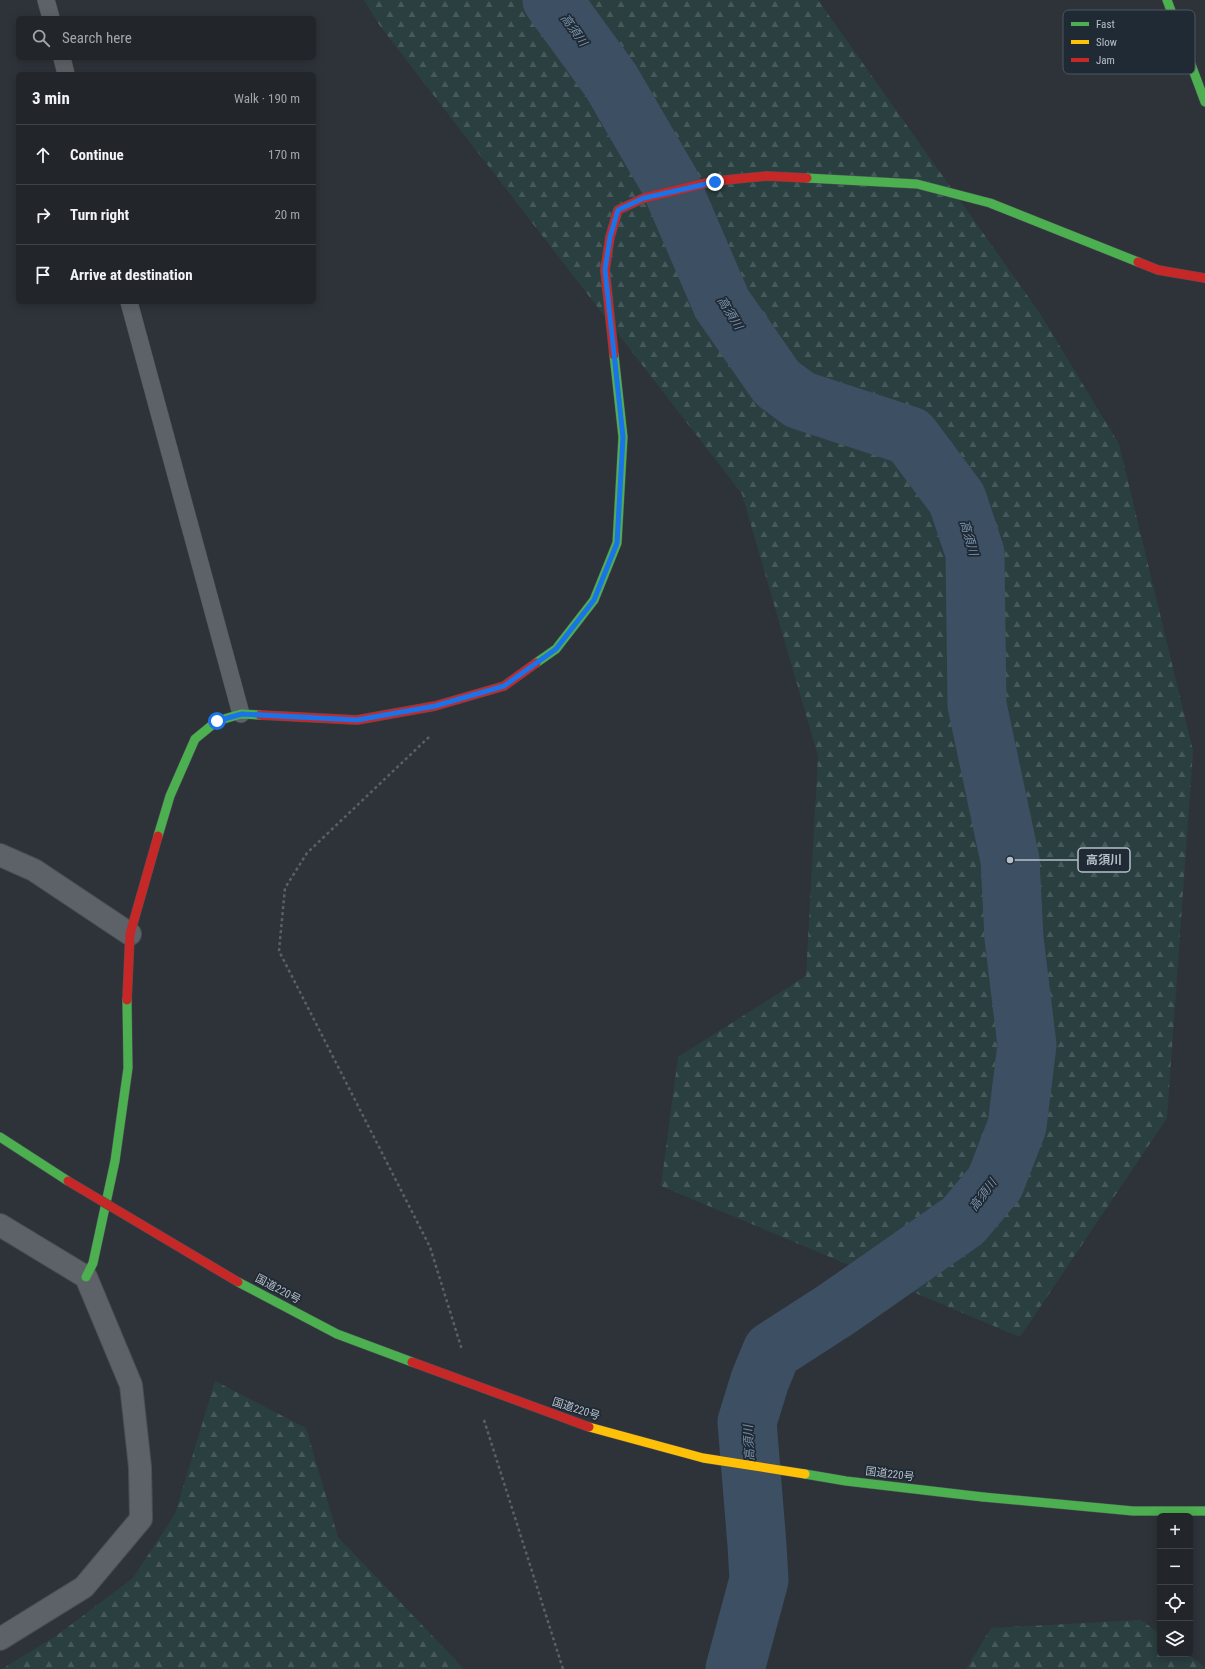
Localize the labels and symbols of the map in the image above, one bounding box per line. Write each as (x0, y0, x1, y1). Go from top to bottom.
legend (1063, 10, 1195, 74)
water label: 高須川 (558, 11, 591, 50)
text: Fast (1096, 18, 1115, 31)
text: Slow (1096, 36, 1117, 49)
text: Jam (1096, 54, 1115, 67)
route end (706, 173, 724, 191)
water label: 高須川 (715, 294, 747, 334)
water label: 高須川 (957, 519, 981, 559)
route start (208, 712, 226, 730)
callout: 高須川 (1078, 848, 1130, 872)
text: 高須川 (1086, 853, 1122, 867)
water label: 高須川 (967, 1175, 1001, 1214)
street label: 国道220号 (253, 1272, 303, 1306)
street label: 国道220号 (551, 1395, 601, 1423)
water label: 高須川 (741, 1423, 757, 1461)
street label: 国道220号 (865, 1465, 915, 1483)

